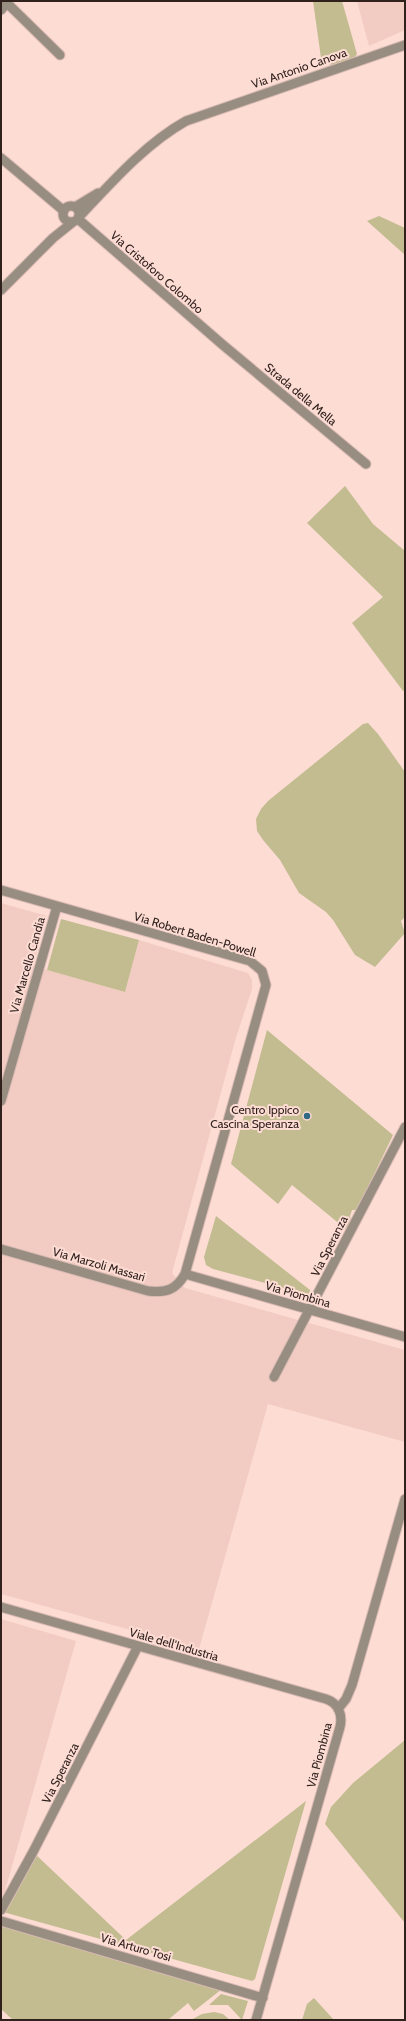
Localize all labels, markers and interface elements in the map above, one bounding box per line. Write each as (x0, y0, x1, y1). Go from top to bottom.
street label: Via Antonio Canova (249, 45, 349, 91)
street label: Via Cristoforo Colombo (107, 228, 207, 317)
street label: Strada della Mella (262, 359, 340, 429)
street label: Via Robert Baden-Powell (132, 908, 258, 960)
street label: Via Marcello Candia (6, 915, 48, 1015)
place label: Centro Ippico Cascina Speranza (210, 1102, 299, 1131)
marker: Centro Ippico Cascina Speranza (302, 1111, 312, 1121)
street label: Via Speranza (307, 1213, 351, 1279)
street label: Via Marzoli Massari (51, 1244, 147, 1284)
street label: Via Piombina (264, 1278, 332, 1311)
street label: Viale dell'Industria (128, 1624, 220, 1664)
street label: Via Piombina (303, 1720, 335, 1789)
street label: Via Speranza (38, 1740, 82, 1806)
street label: Via Arturo Tosi (99, 1930, 173, 1964)

